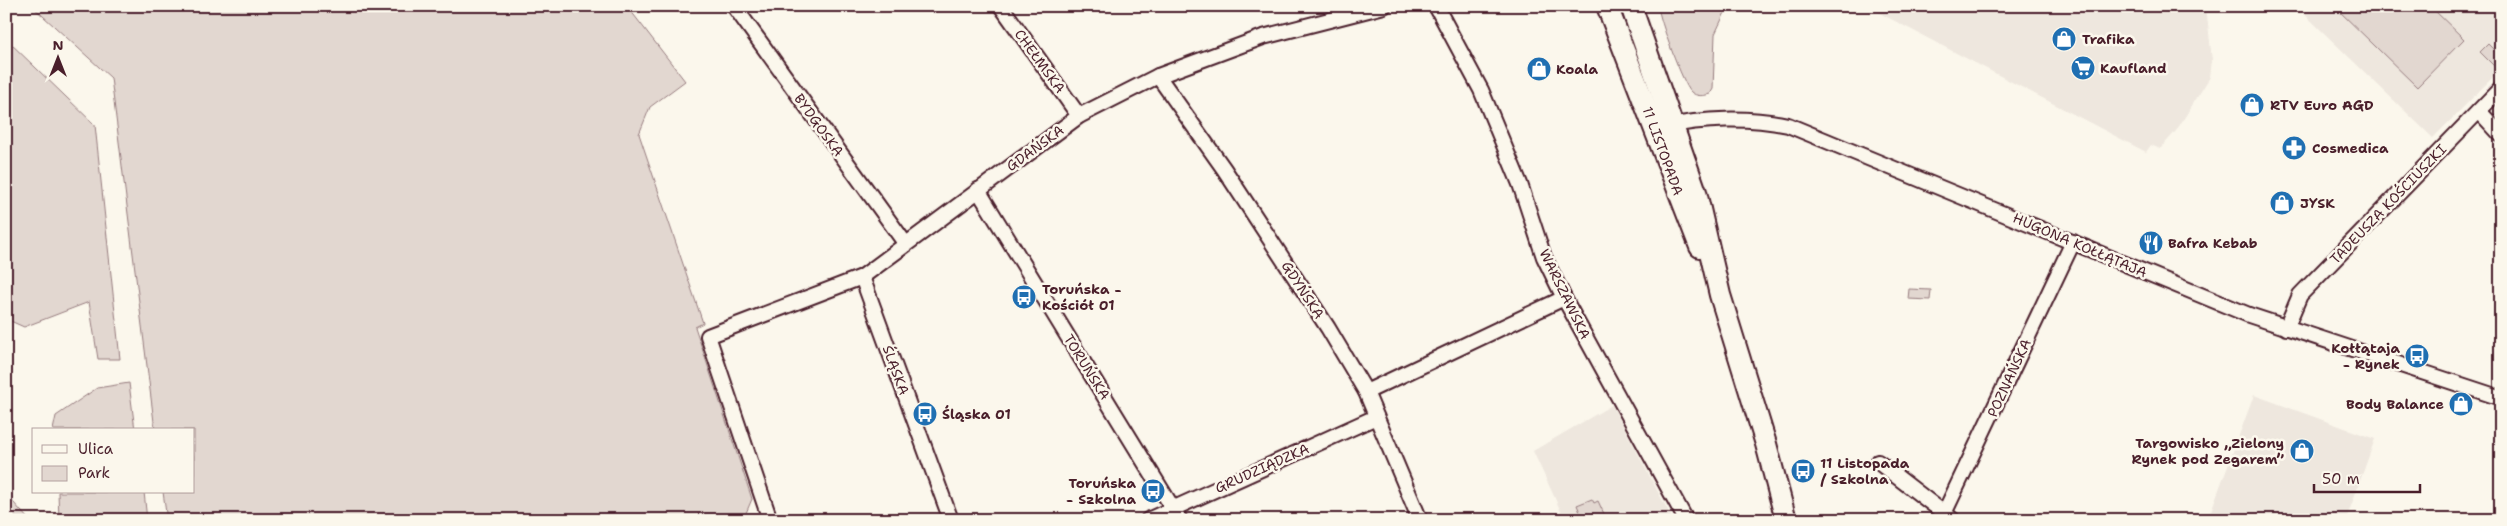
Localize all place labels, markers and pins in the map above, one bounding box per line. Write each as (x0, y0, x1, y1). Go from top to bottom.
shop icon: Trafika (2051, 26, 2077, 52)
place label: Trafika (2082, 30, 2135, 48)
supermarket icon: Kaufland (2070, 55, 2096, 81)
shop icon: Koala (1526, 56, 1552, 82)
place label: Kaufland (2100, 59, 2167, 77)
place label: Koala (1556, 60, 1599, 78)
shop icon: RTV Euro AGD (2239, 92, 2265, 118)
place label: RTV Euro AGD (2270, 96, 2374, 114)
pharmacy icon: Cosmedica (2281, 135, 2307, 161)
place label: Cosmedica (2312, 139, 2389, 157)
shop icon: JYSK (2269, 190, 2295, 216)
place label: JYSK (2300, 194, 2335, 212)
restaurant icon: Bafra Kebab (2138, 230, 2164, 256)
place label: Bafra Kebab (2168, 234, 2258, 252)
place label: Toruńska - Kościół 01 (1042, 280, 1122, 314)
bus stop icon: Toruńska - Kościół 01 (1011, 284, 1037, 310)
place label: Kołłątaja - Rynek (2331, 339, 2400, 373)
bus stop icon: Kołłątaja - Rynek (2404, 343, 2430, 369)
shop icon: Body Balance (2448, 391, 2474, 417)
place label: Body Balance (2346, 395, 2444, 413)
bus stop icon: Śląska 01 (912, 401, 938, 427)
place label: Śląska 01 (942, 405, 1011, 423)
place label: Targowisko „Zielony Rynek pod Zegarem” (2132, 434, 2284, 468)
shop icon: Targowisko „Zielony Rynek pod Zegarem” (2289, 438, 2315, 464)
place label: 11 Listopada / Szkolna (1820, 454, 1910, 488)
bus stop icon: 11 Listopada / Szkolna (1790, 458, 1816, 484)
place label: Toruńska - Szkolna (1066, 474, 1136, 508)
bus stop icon: Toruńska - Szkolna (1140, 478, 1166, 504)

